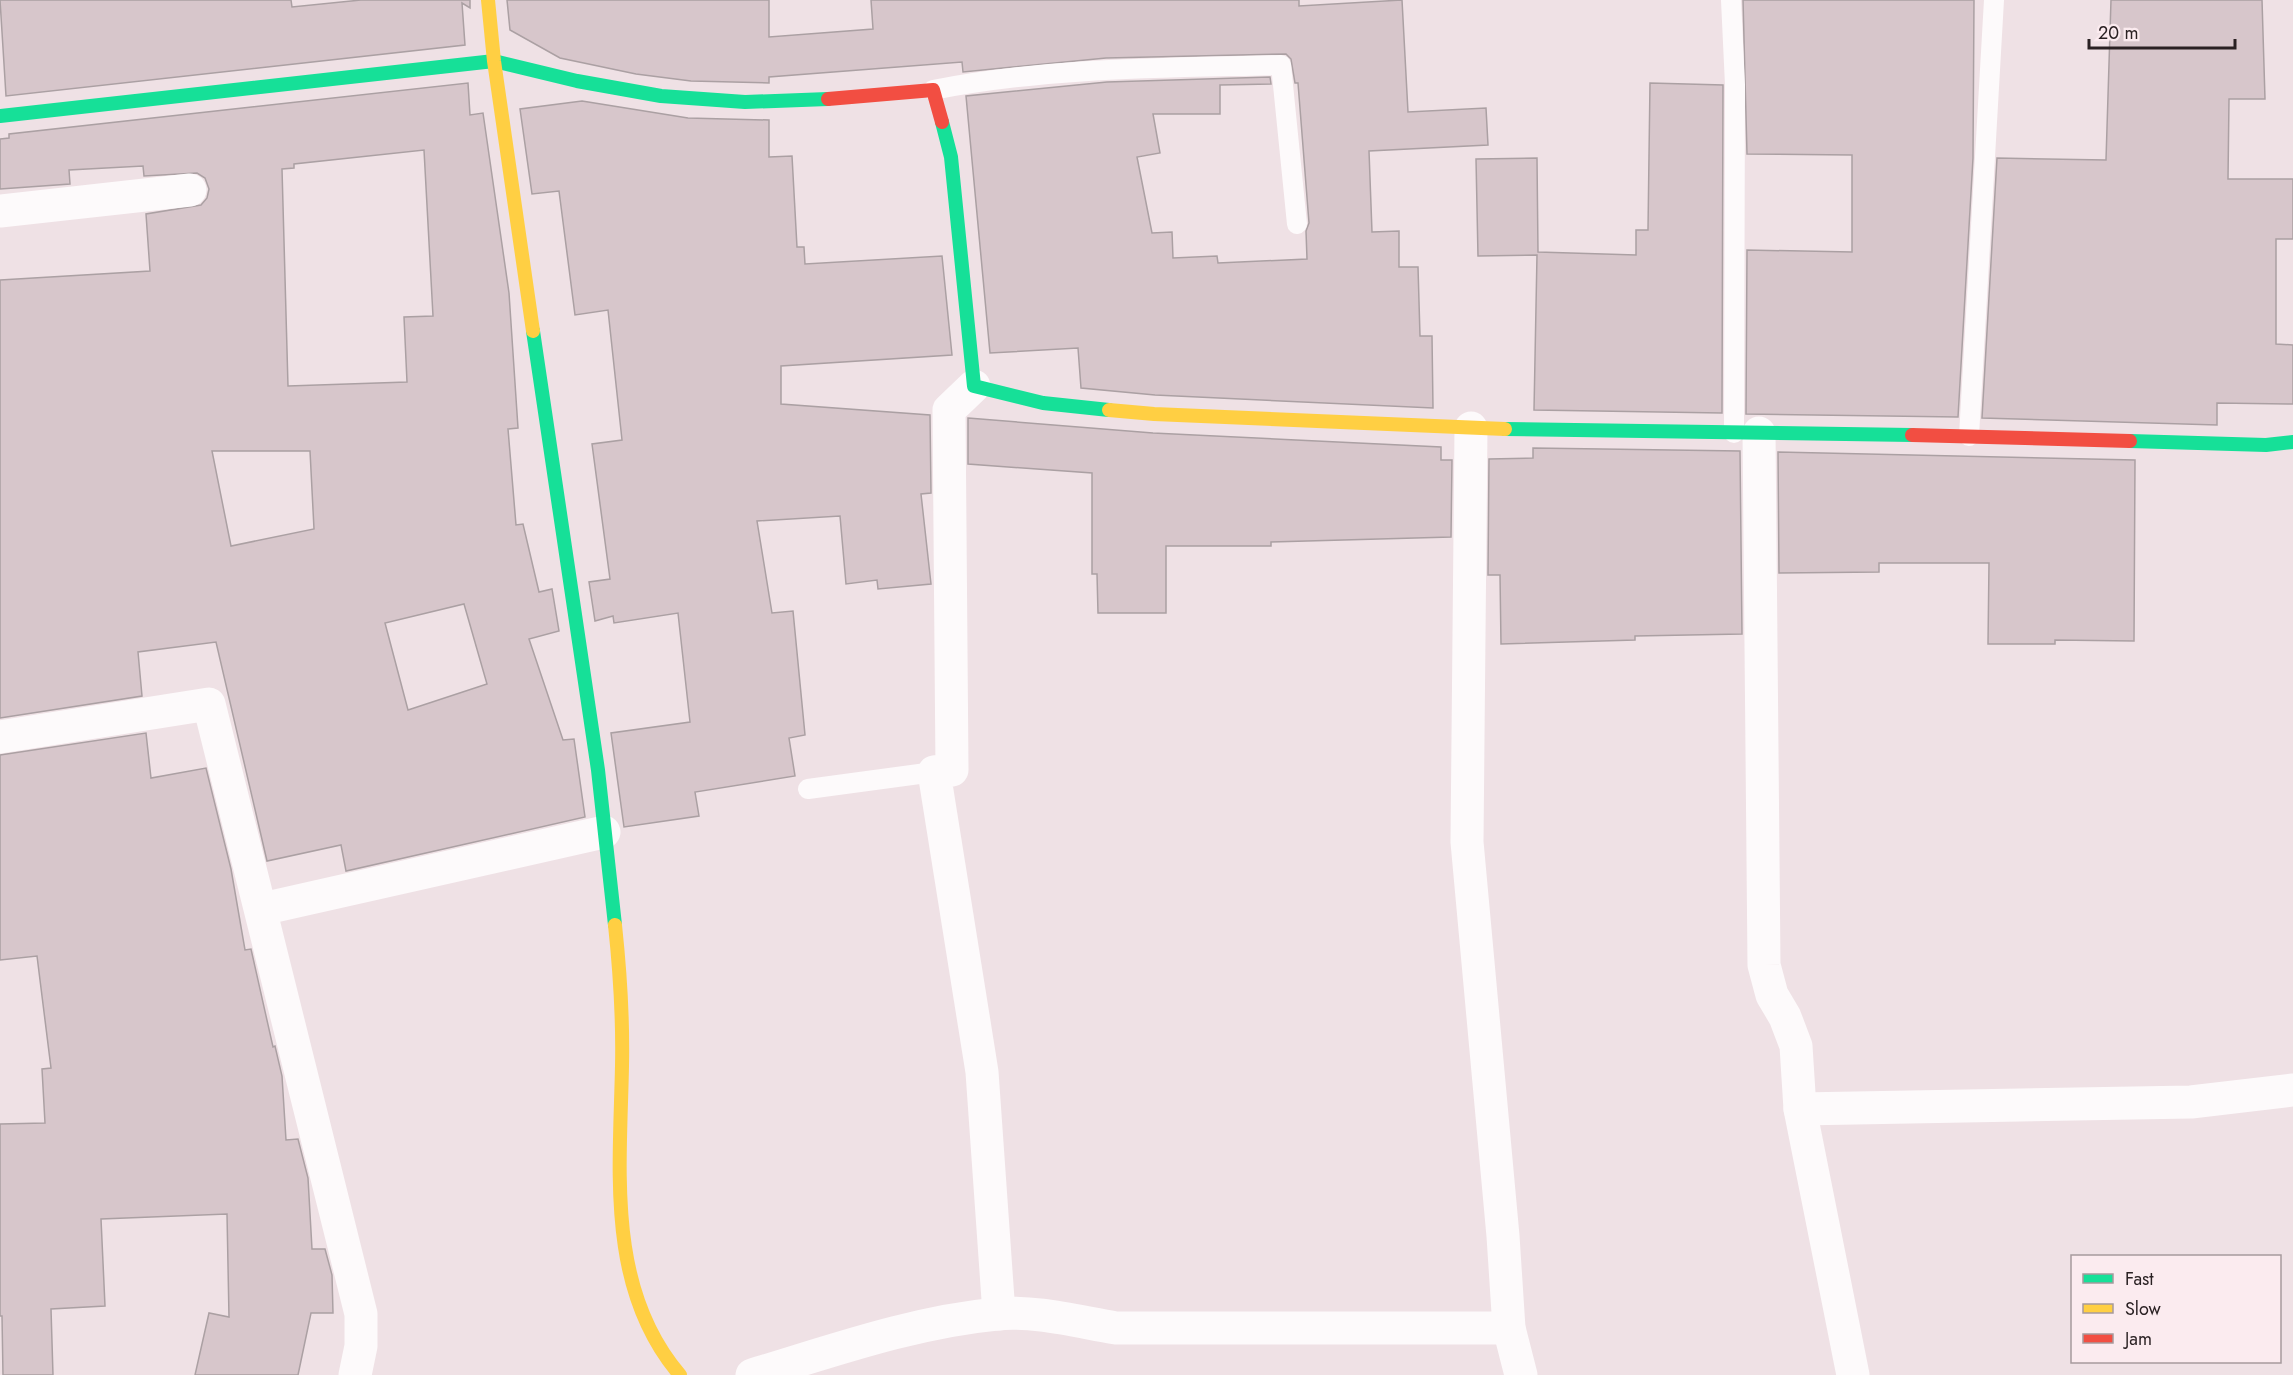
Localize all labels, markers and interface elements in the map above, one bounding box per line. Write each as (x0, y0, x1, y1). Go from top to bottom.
scale bar (2089, 12, 2234, 50)
text: 20 m (2098, 20, 2138, 46)
legend (2071, 1255, 2281, 1363)
text: Fast (2125, 1266, 2154, 1292)
text: Slow (2125, 1296, 2162, 1322)
text: Jam (2123, 1326, 2152, 1352)

